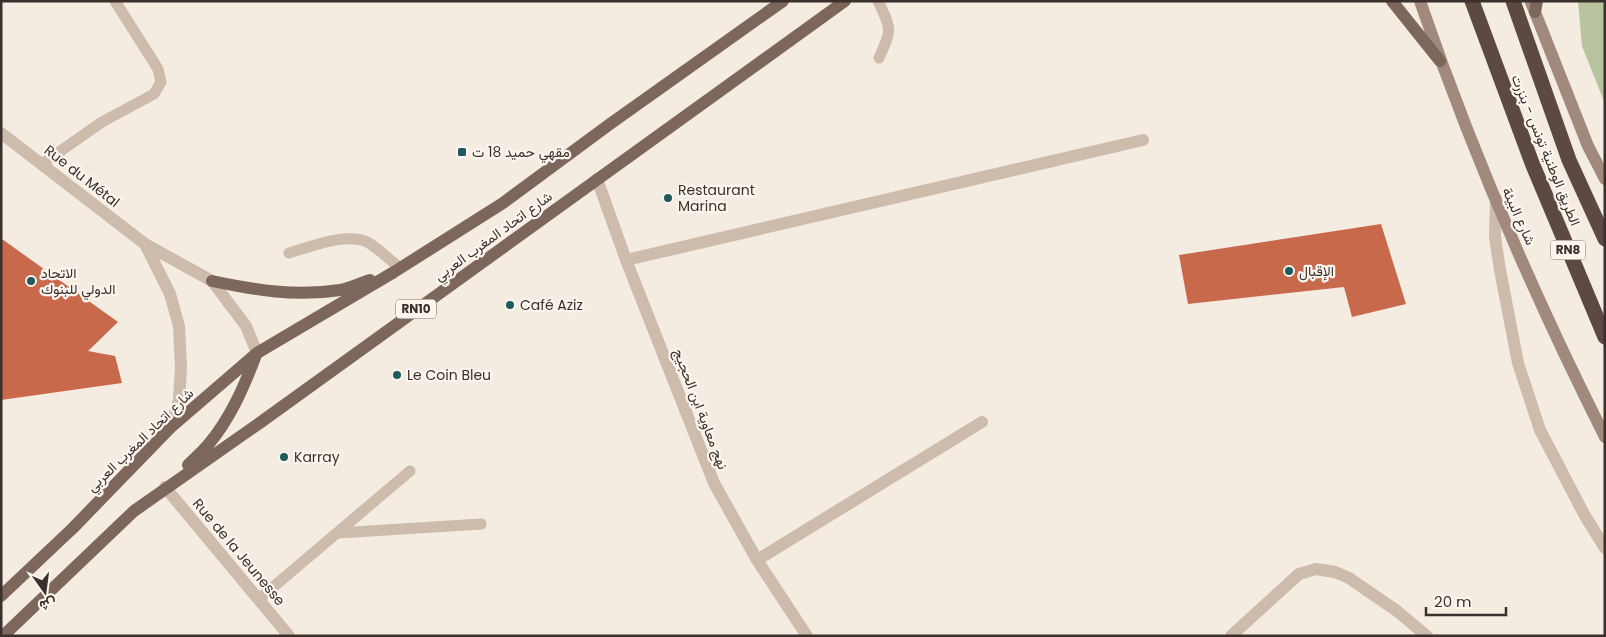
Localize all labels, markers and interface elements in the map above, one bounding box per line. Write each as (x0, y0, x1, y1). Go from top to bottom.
street label: الطريق الوطنية تونس - بنزرت (1506, 71, 1586, 229)
street label: Rue du Métal (40, 140, 124, 212)
place label: مقهي حميد 18 ت (472, 142, 570, 164)
marker: مقهي حميد 18 ت (456, 146, 468, 158)
place label: Restaurant Marina (678, 180, 755, 216)
street label: شارع البيئة (1496, 184, 1541, 249)
street label: شارع اتحاد المغرب العربي (430, 186, 557, 287)
marker: Restaurant Marina (662, 192, 674, 204)
road number: RN8 (1550, 240, 1586, 260)
place label: الإقبال (1299, 261, 1334, 281)
place label: الاتحاد الدولي للبنوك (41, 263, 115, 301)
marker: الإقبال (1283, 265, 1295, 277)
marker: الاتحاد الدولي للبنوك (25, 275, 37, 287)
place label: Café Aziz (520, 295, 583, 315)
marker: Café Aziz (504, 299, 516, 311)
road number: RN10 (396, 300, 436, 318)
street label: نهج معاوية ابن الحجيج (668, 346, 733, 473)
place label: Le Coin Bleu (407, 365, 491, 385)
marker: Le Coin Bleu (391, 369, 403, 381)
street label: شارع اتحاد المغرب العربي (82, 384, 199, 498)
place label: Karray (294, 447, 340, 467)
marker: Karray (278, 451, 290, 463)
street label: Rue de la Jeunesse (188, 494, 290, 610)
north arrow (20, 567, 70, 617)
scale bar (1426, 584, 1506, 616)
text: 20 m (1434, 591, 1472, 612)
text: ش (37, 593, 59, 616)

